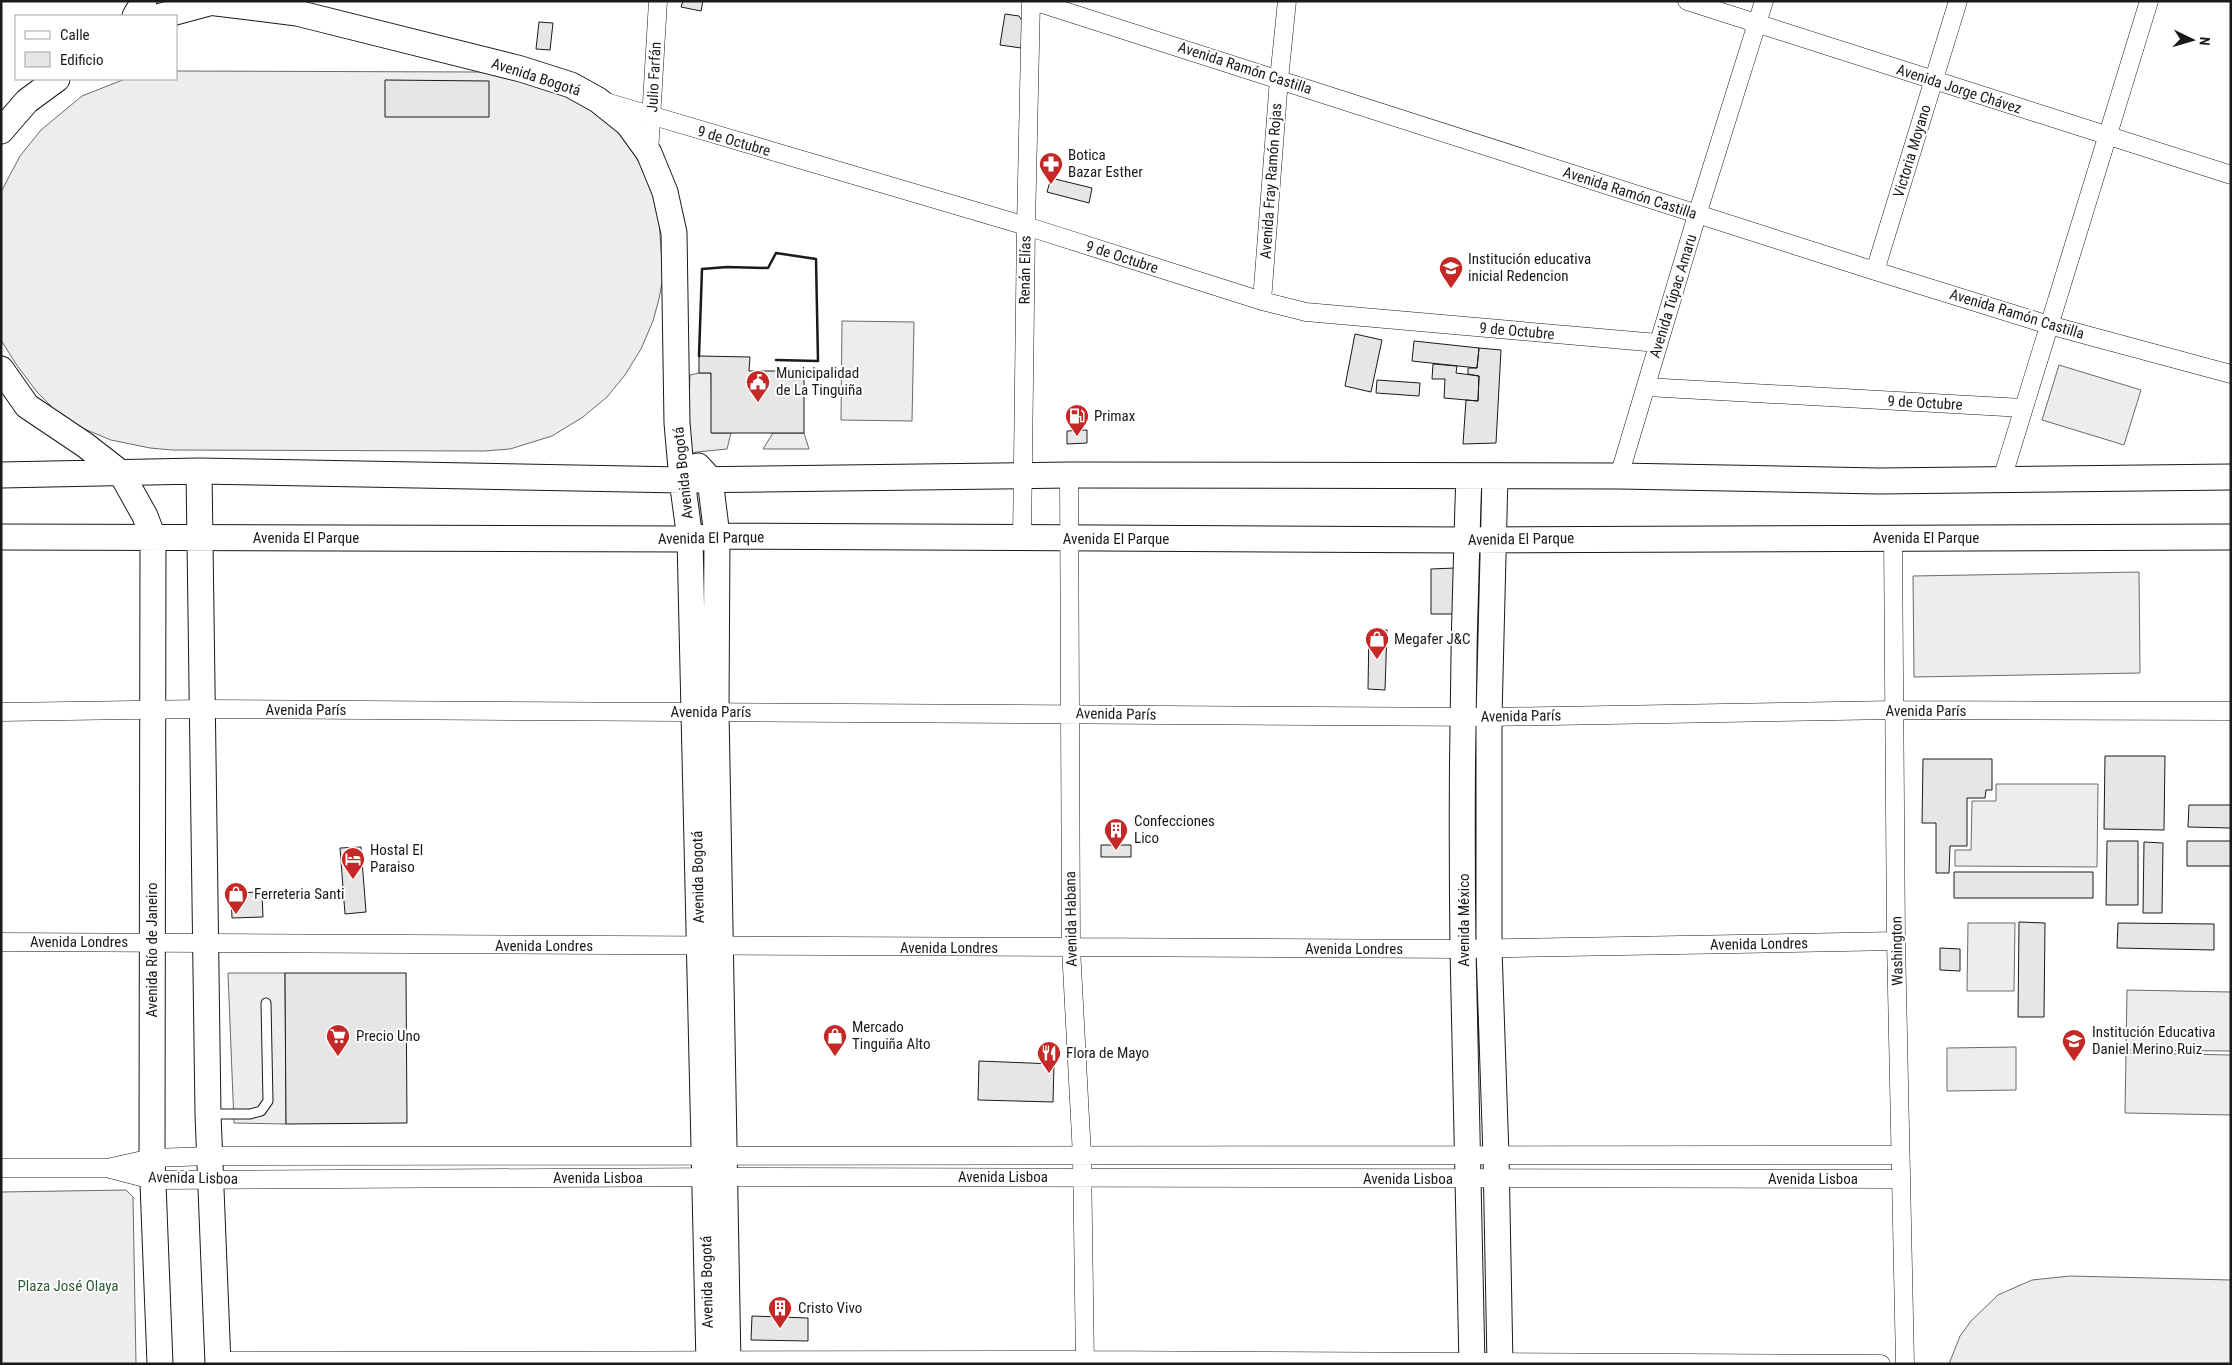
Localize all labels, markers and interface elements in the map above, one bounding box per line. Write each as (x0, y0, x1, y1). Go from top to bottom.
legend (15, 15, 178, 80)
north arrow (2167, 15, 2217, 65)
text: Calle (60, 26, 90, 44)
text: N (2197, 36, 2213, 46)
street label: Avenida Ramón Castilla (1176, 38, 1314, 98)
street label: Julio Farfán (643, 41, 665, 113)
text: Edificio (60, 51, 103, 69)
street label: Avenida Bogotá (489, 54, 583, 100)
street label: Avenida Jorge Chávez (1894, 60, 2024, 118)
street label: Avenida Fray Ramón Rojas (1257, 102, 1285, 259)
street label: Victoria Moyano (1889, 102, 1935, 200)
street label: 9 de Octubre (695, 122, 773, 160)
place label: Botica Bazar Esther (1068, 146, 1143, 181)
pharmacy icon: Botica Bazar Esther (1038, 151, 1064, 185)
street label: Avenida Ramón Castilla (1561, 163, 1699, 223)
street label: Avenida Túpac Amaru (1646, 232, 1700, 360)
street label: Renán Elías (1015, 235, 1035, 304)
street label: 9 de Octubre (1083, 237, 1161, 277)
place label: Institución educativa inicial Redencion (1468, 250, 1591, 285)
school or university icon: Institución educativa inicial Redencion (1438, 255, 1464, 289)
street label: Avenida Ramón Castilla (1948, 285, 2086, 343)
street label: 9 de Octubre (1479, 319, 1555, 343)
place label: Municipalidad de La Tinguiña (776, 364, 862, 399)
public building icon: Municipalidad de La Tinguiña (745, 369, 771, 403)
street label: 9 de Octubre (1887, 392, 1963, 414)
fuel station icon: Primax (1064, 403, 1090, 437)
place label: Primax (1094, 407, 1136, 425)
street label: Avenida Bogotá (669, 426, 697, 520)
street label: Avenida El Parque (658, 528, 764, 548)
street label: Avenida El Parque (253, 529, 359, 547)
street label: Avenida El Parque (1468, 529, 1574, 549)
street label: Avenida El Parque (1873, 529, 1979, 547)
street label: Avenida El Parque (1063, 530, 1169, 548)
shop icon: Megafer J&C (1364, 626, 1390, 660)
place label: Megafer J&C (1394, 630, 1470, 648)
street label: Avenida París (266, 701, 347, 719)
street label: Avenida París (1886, 702, 1967, 720)
street label: Avenida París (671, 703, 752, 721)
street label: Avenida París (1075, 704, 1157, 724)
street label: Avenida París (1480, 706, 1562, 726)
place label: Confecciones Lico (1134, 812, 1215, 847)
building icon: Confecciones Lico (1103, 817, 1129, 851)
street label: Avenida Bogotá (688, 831, 708, 923)
place label: Hostal El Paraiso (370, 841, 423, 876)
hotel icon: Hostal El Paraiso (340, 846, 366, 880)
street label: Avenida Habana (1061, 871, 1081, 967)
street label: Avenida México (1455, 873, 1473, 967)
shop icon: Ferreteria Santi (223, 881, 249, 915)
street label: Avenida Río de Janeiro (143, 883, 161, 1017)
place label: Ferreteria Santi (254, 885, 344, 903)
street label: Washington (1887, 916, 1907, 986)
street label: Avenida Londres (30, 933, 128, 951)
street label: Avenida Londres (1710, 934, 1808, 954)
street label: Avenida Londres (495, 937, 593, 955)
street label: Avenida Londres (900, 939, 998, 957)
street label: Avenida Londres (1305, 940, 1403, 958)
place label: Mercado Tinguiña Alto (852, 1018, 930, 1053)
supermarket icon: Precio Uno (325, 1023, 351, 1057)
shop icon: Mercado Tinguiña Alto (822, 1023, 848, 1057)
place label: Institución Educativa Daniel Merino Ruiz (2092, 1023, 2216, 1058)
place label: Precio Uno (356, 1027, 420, 1045)
school or university icon: Institución Educativa Daniel Merino Ruiz (2061, 1028, 2087, 1062)
restaurant icon: Flora de Mayo (1036, 1040, 1062, 1074)
place label: Flora de Mayo (1066, 1044, 1149, 1062)
street label: Avenida Lisboa (148, 1168, 238, 1188)
street label: Avenida Lisboa (958, 1168, 1048, 1186)
street label: Avenida Lisboa (553, 1169, 643, 1187)
street label: Avenida Lisboa (1363, 1170, 1453, 1188)
street label: Avenida Lisboa (1768, 1170, 1858, 1188)
street label: Avenida Bogotá (697, 1236, 717, 1328)
park label: Plaza José Olaya (17, 1277, 119, 1295)
building icon: Cristo Vivo (767, 1295, 793, 1329)
place label: Cristo Vivo (798, 1299, 862, 1317)

